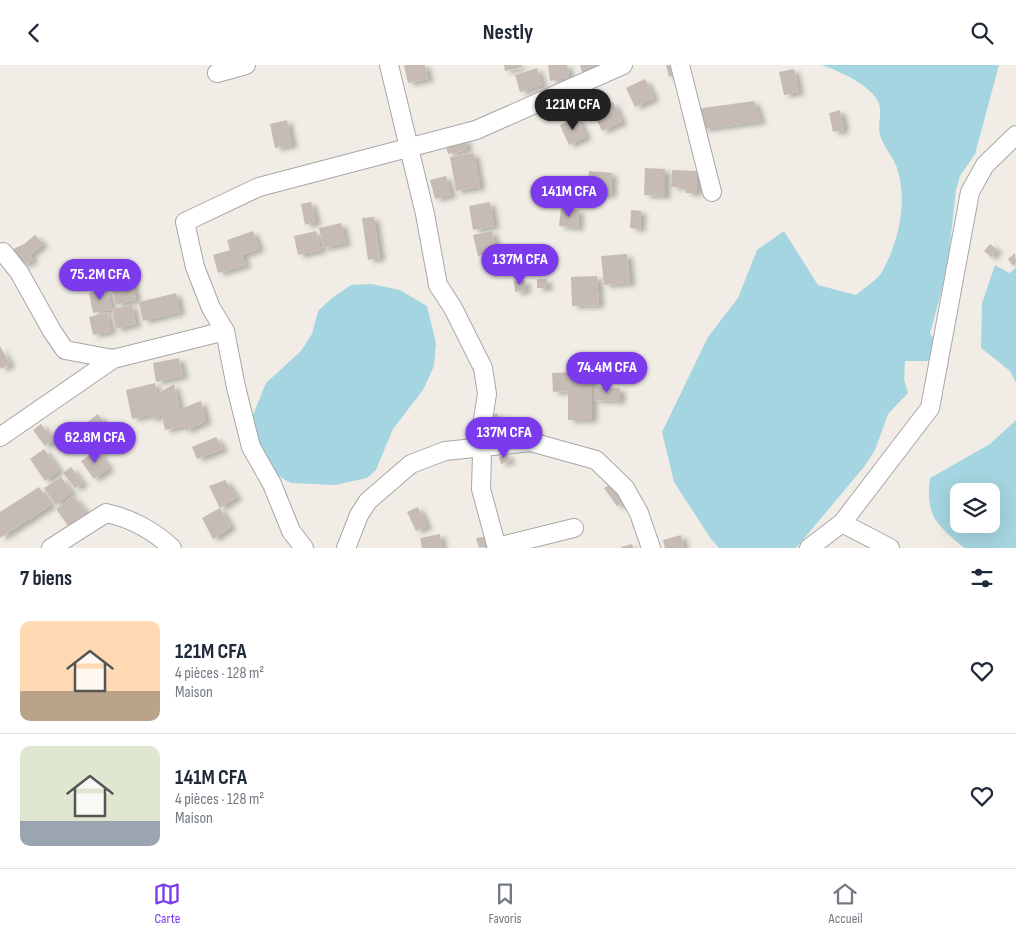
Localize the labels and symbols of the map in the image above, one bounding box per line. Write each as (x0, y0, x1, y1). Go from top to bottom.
pin: 121M CFA (521, 88, 625, 131)
pin: 141M CFA (517, 175, 621, 218)
pin: 137M CFA (468, 243, 572, 286)
pin: 75.2M CFA (43, 259, 157, 301)
pin: 74.4M CFA (550, 351, 664, 394)
pin: 137M CFA (452, 417, 556, 459)
pin: 62.8M CFA (38, 421, 152, 464)

